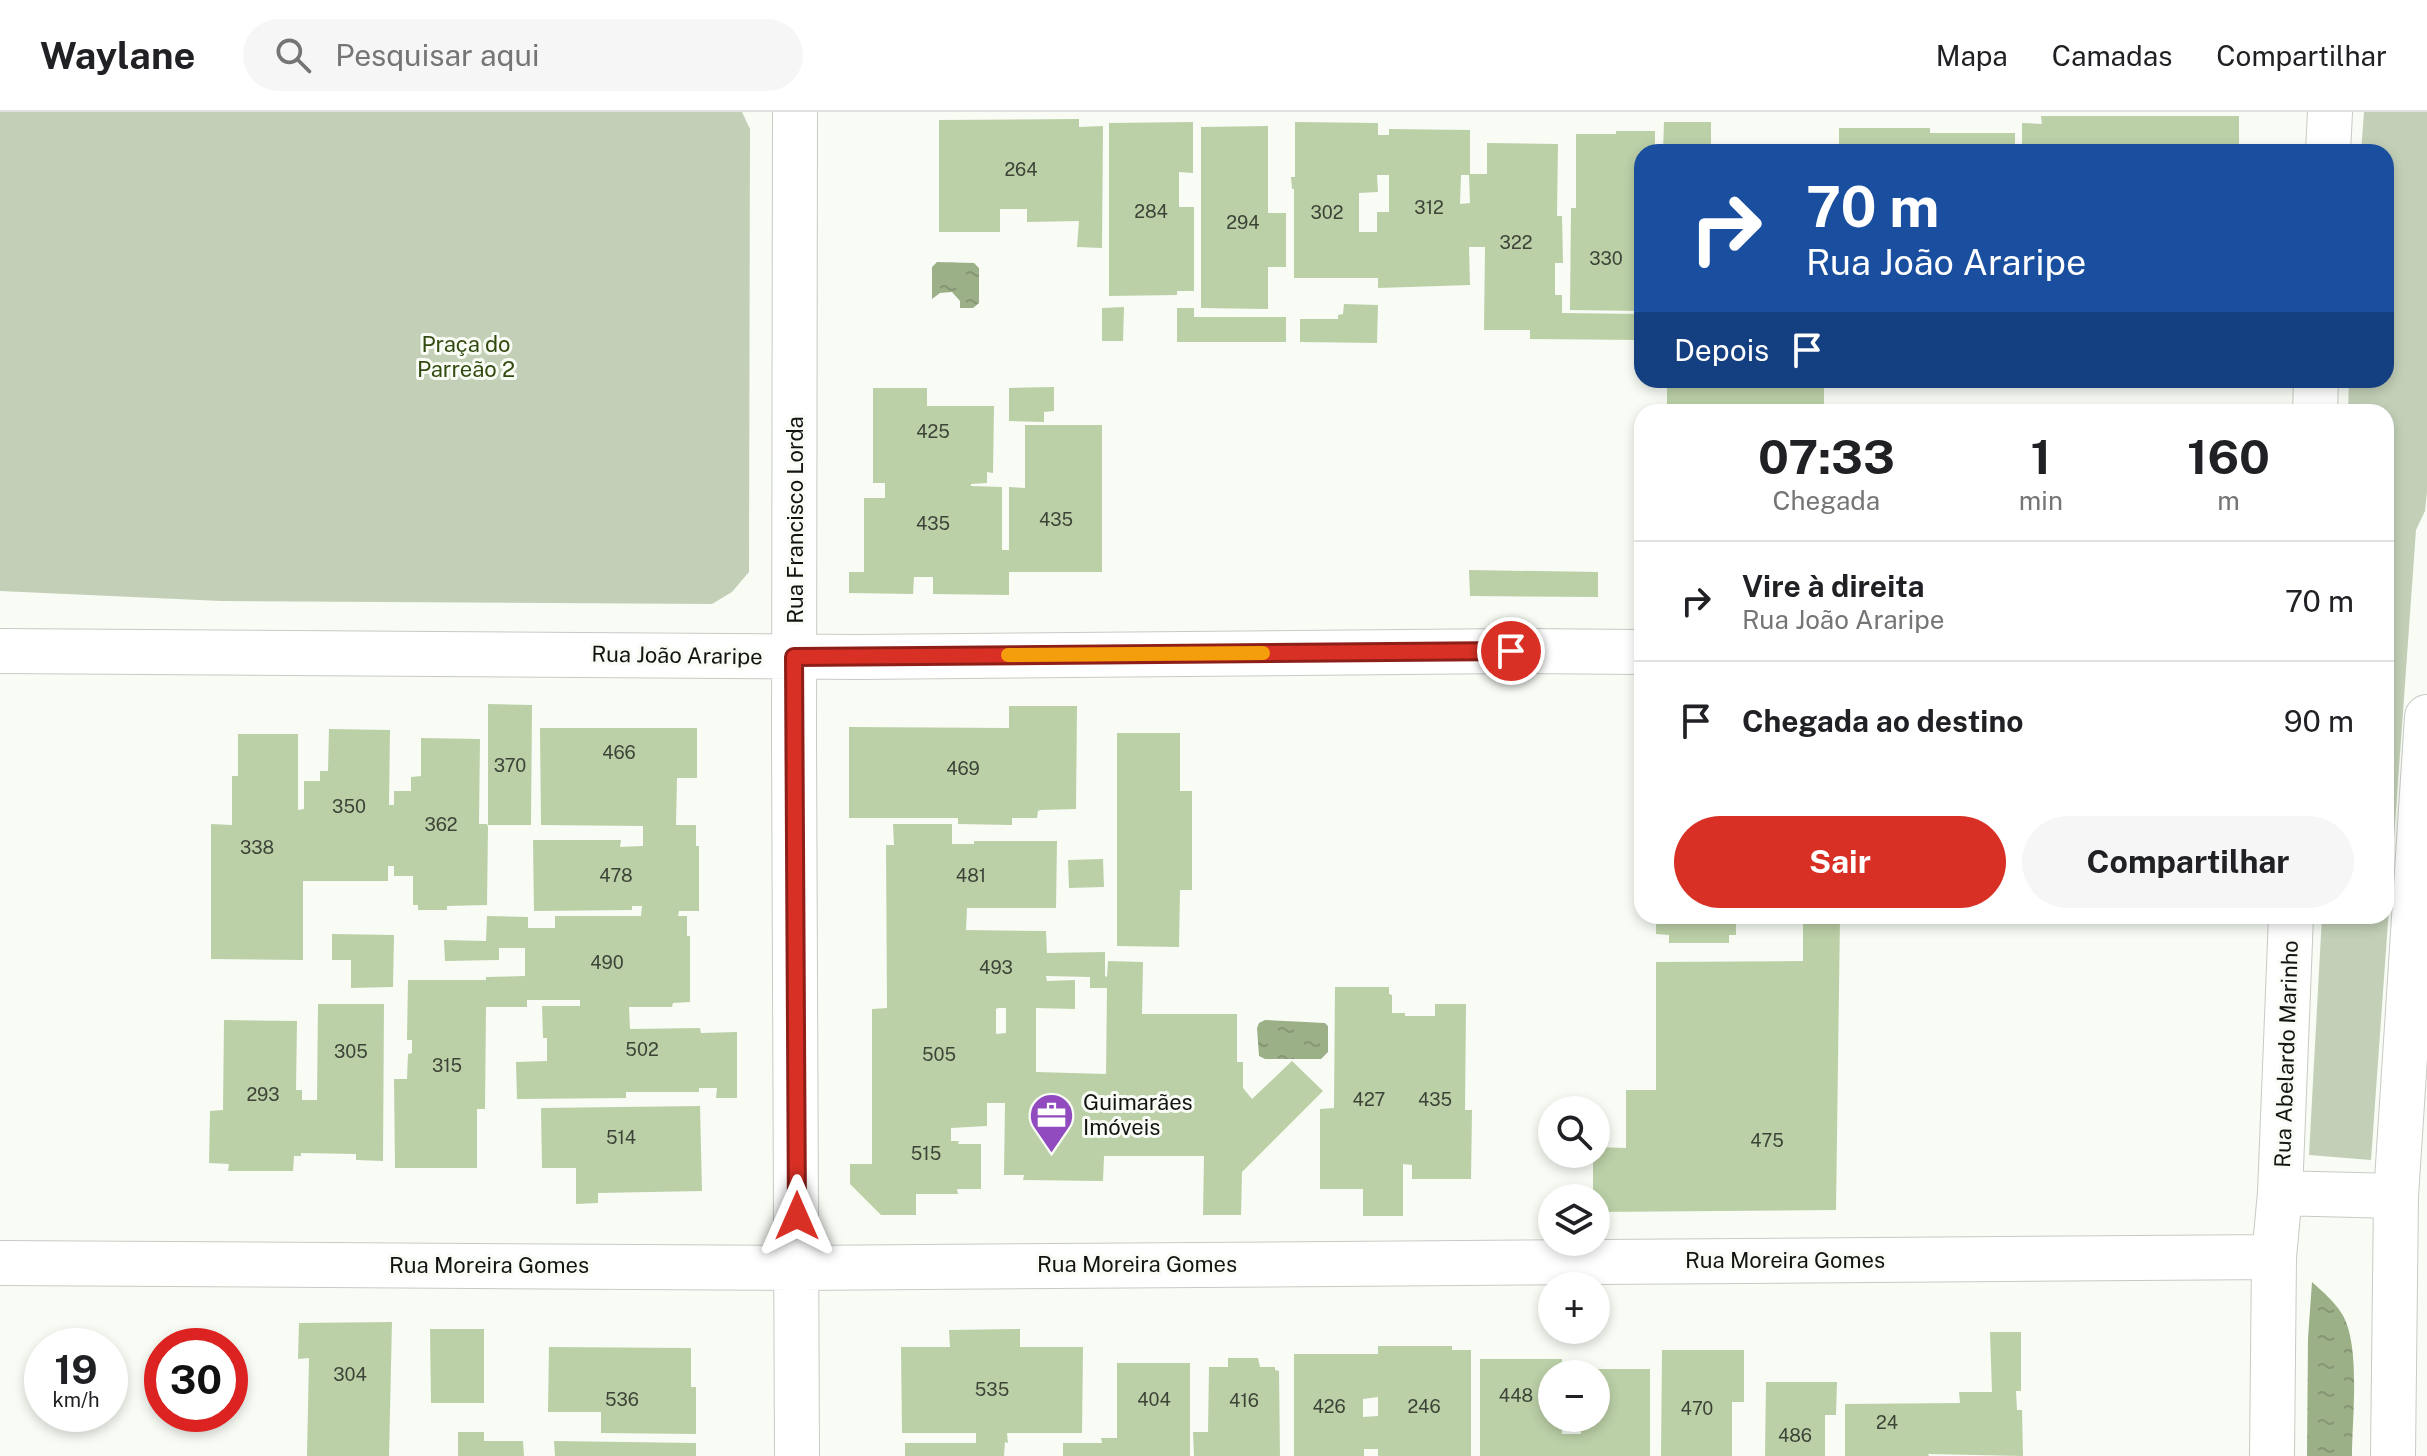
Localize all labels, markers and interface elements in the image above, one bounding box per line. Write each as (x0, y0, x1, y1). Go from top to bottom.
search box (243, 19, 803, 91)
text: Waylane (40, 33, 195, 78)
icon: search (271, 33, 315, 77)
text: Pesquisar aqui (335, 37, 539, 73)
text: Mapa (1936, 39, 2008, 72)
text: Camadas (2052, 39, 2172, 72)
text: Compartilhar (2216, 39, 2387, 72)
house number: 264 (1004, 159, 1038, 180)
text: 70 m (1806, 174, 1939, 240)
icon: right (1674, 176, 1778, 280)
house number: 312 (1414, 197, 1444, 218)
house number: 284 (1134, 201, 1168, 222)
house number: 302 (1311, 202, 1343, 223)
house number: 294 (1226, 212, 1260, 233)
house number: 322 (1500, 232, 1532, 253)
text: Rua João Araripe (1806, 241, 2086, 283)
house number: 330 (1589, 248, 1623, 269)
icon: arrive (1785, 328, 1829, 372)
park label: Praça do Parreão 2 (417, 331, 515, 382)
text: Depois (1674, 332, 1769, 368)
street label: Rua Francisco Lorda (782, 416, 808, 624)
house number: 425 (916, 421, 950, 442)
text: 07:33 (1758, 428, 1895, 485)
text: 1 (2031, 428, 2051, 485)
text: 160 (2187, 428, 2270, 485)
text: Chegada (1773, 485, 1880, 516)
text: min (2019, 485, 2063, 516)
text: m (2217, 485, 2240, 516)
house number: 435 (1039, 509, 1073, 530)
house number: 435 (916, 513, 950, 534)
text: Vire à direita (1742, 568, 1925, 604)
icon: right (1674, 579, 1718, 623)
text: 70 m (2285, 583, 2354, 619)
text: Rua João Araripe (1742, 604, 1945, 635)
pin (1477, 617, 1545, 685)
icon: arrive (1489, 629, 1533, 673)
street label: Rua João Araripe (591, 641, 763, 669)
icon: arrive (1674, 699, 1718, 743)
text: Chegada ao destino (1742, 703, 2023, 739)
text: 90 m (2284, 703, 2354, 739)
house number: 466 (602, 742, 636, 763)
house number: 370 (494, 755, 526, 776)
house number: 469 (946, 758, 980, 779)
house number: 350 (332, 796, 366, 817)
house number: 362 (424, 814, 458, 835)
button: Sair (1674, 816, 2006, 908)
button: Compartilhar (2022, 816, 2354, 908)
house number: 338 (240, 837, 274, 858)
house number: 478 (599, 865, 633, 886)
house number: 481 (956, 865, 986, 886)
street label: Rua Abelardo Marinho (2269, 940, 2303, 1168)
house number: 490 (590, 952, 624, 973)
house number: 493 (979, 957, 1013, 978)
house number: 502 (625, 1039, 659, 1060)
house number: 305 (334, 1041, 368, 1062)
house number: 505 (922, 1044, 956, 1065)
house number: 315 (432, 1055, 462, 1076)
house number: 293 (246, 1084, 280, 1105)
place label: Guimarães Imóveis (1083, 1089, 1193, 1140)
house number: 427 (1353, 1089, 1385, 1110)
house number: 435 (1418, 1089, 1452, 1110)
office icon: Guimarães Imóveis (1028, 1091, 1076, 1154)
map controls (1538, 1096, 1610, 1432)
button: search (1538, 1096, 1610, 1168)
house number: 514 (606, 1127, 636, 1148)
house number: 475 (1750, 1130, 1784, 1151)
house number: 515 (911, 1143, 941, 1164)
position arrow (755, 1174, 839, 1258)
button: layers (1538, 1184, 1610, 1256)
street label: Rua Moreira Gomes (1685, 1247, 1885, 1273)
street label: Rua Moreira Gomes (1037, 1251, 1237, 1277)
street label: Rua Moreira Gomes (389, 1252, 589, 1278)
button: + (1538, 1272, 1610, 1344)
speed limit sign: 30 (144, 1328, 248, 1432)
text: 19 (54, 1346, 98, 1393)
button: − (1538, 1360, 1610, 1432)
house number: 304 (333, 1364, 367, 1385)
house number: 535 (975, 1379, 1009, 1400)
house number: 448 (1499, 1385, 1533, 1406)
text: km/h (52, 1388, 100, 1412)
house number: 536 (605, 1389, 639, 1410)
house number: 404 (1137, 1389, 1171, 1410)
house number: 416 (1229, 1390, 1259, 1411)
house number: 426 (1312, 1396, 1346, 1417)
house number: 246 (1407, 1396, 1441, 1417)
house number: 470 (1681, 1398, 1713, 1419)
house number: 24 (1876, 1412, 1898, 1433)
house number: 486 (1778, 1425, 1812, 1446)

